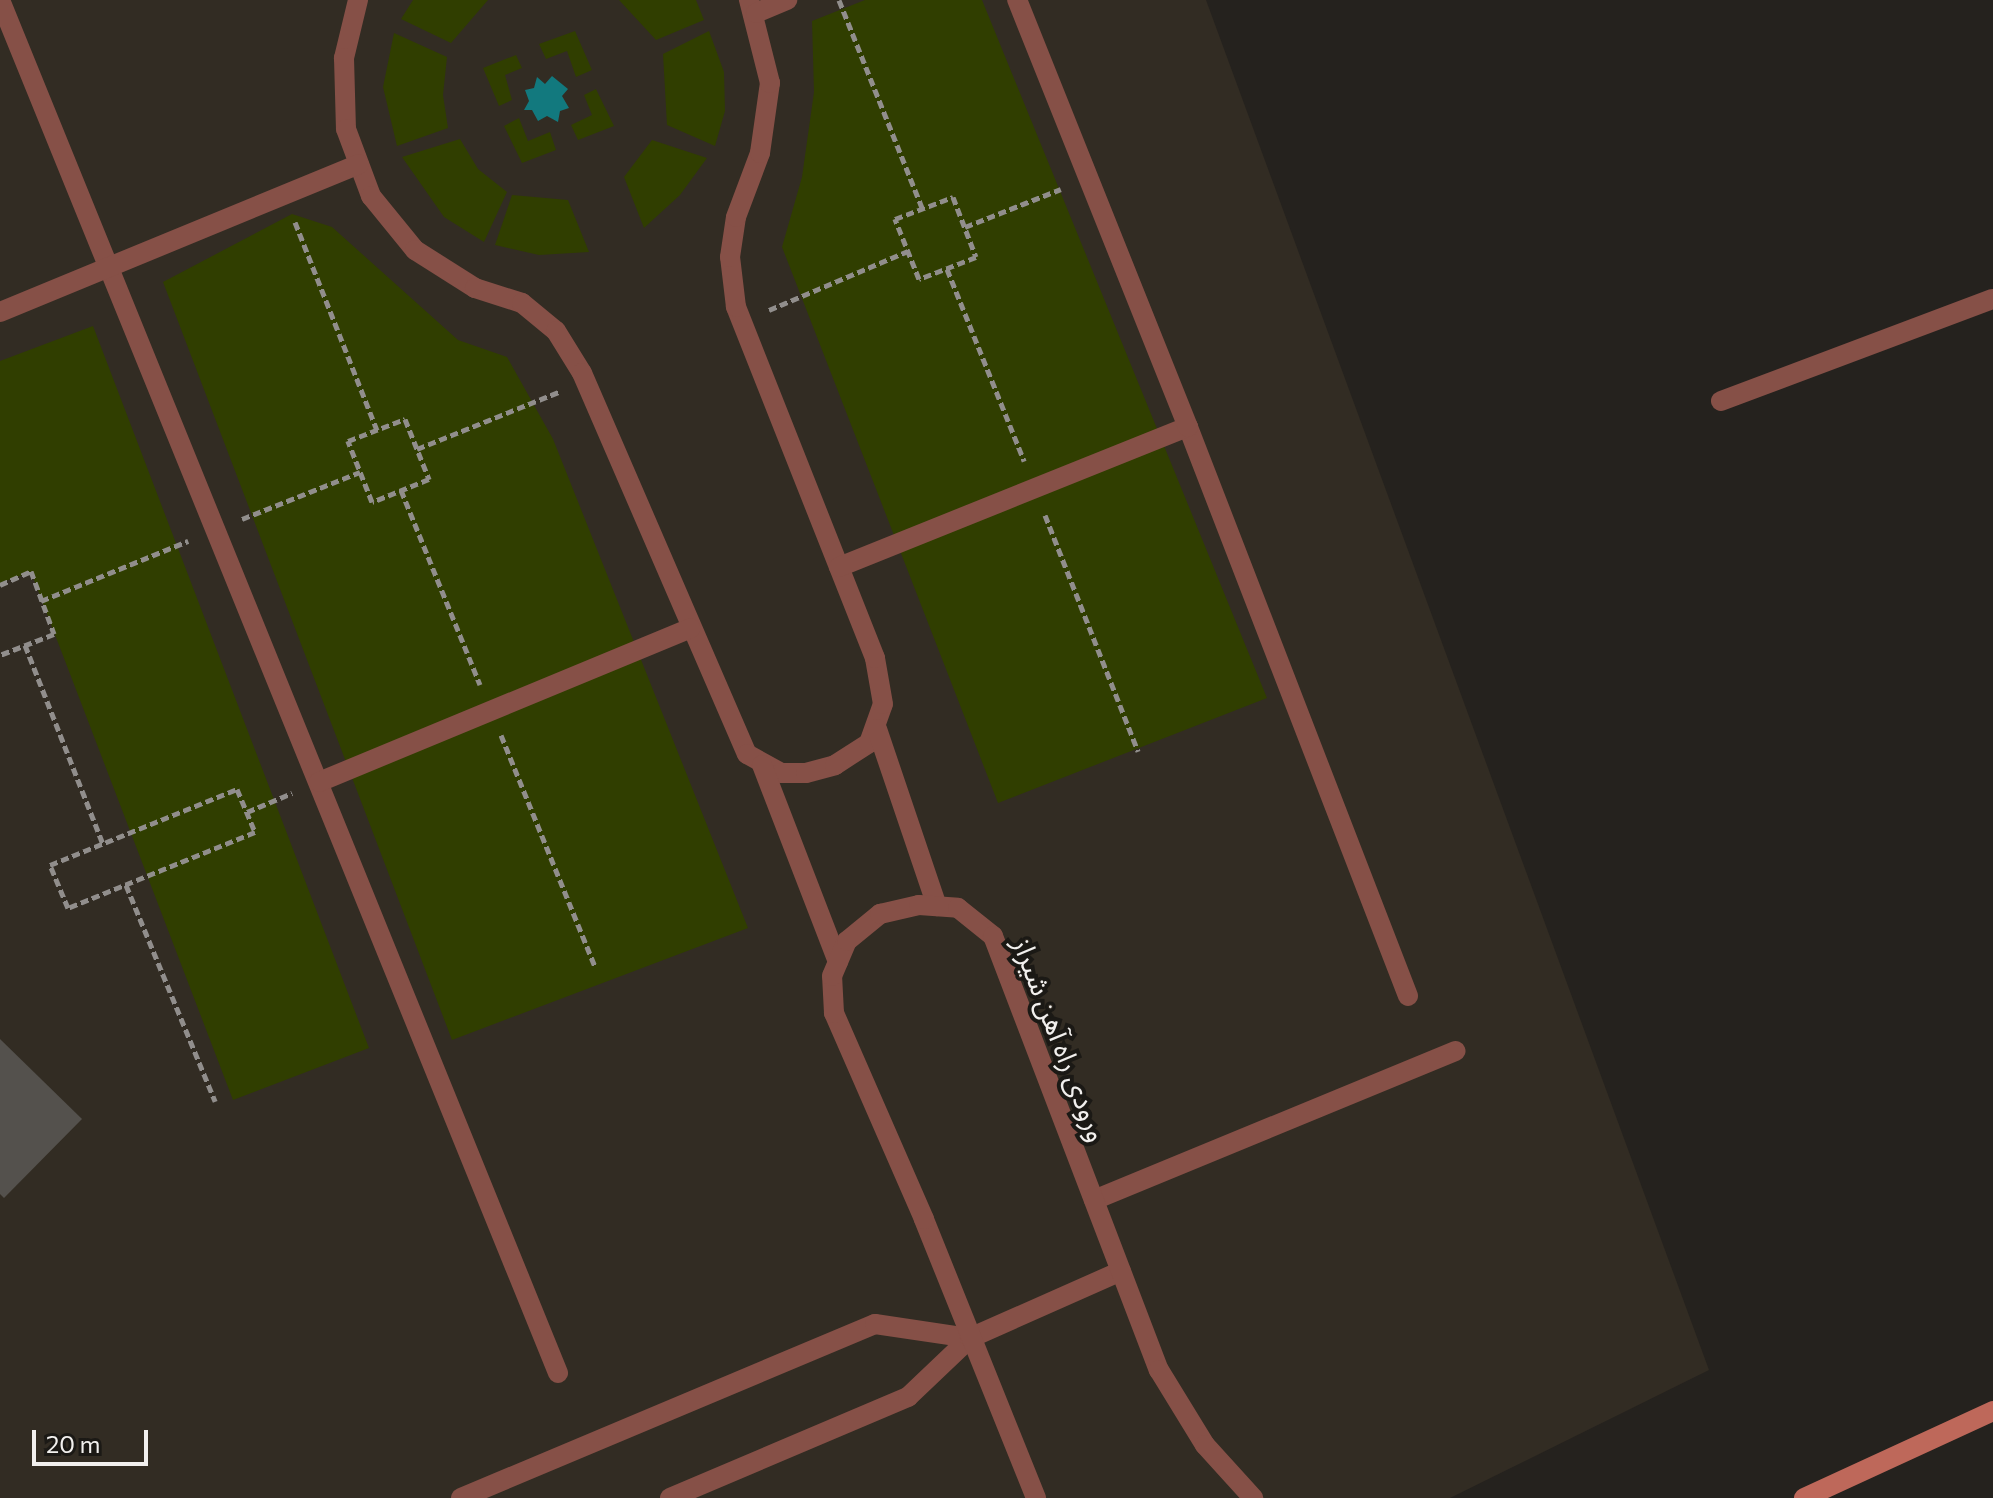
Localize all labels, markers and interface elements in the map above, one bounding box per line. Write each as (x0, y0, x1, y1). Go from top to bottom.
street label: ورودی راه آهن شیراز (1007, 932, 1115, 1146)
scale bar (36, 1414, 152, 1464)
text: 20 m (46, 1429, 100, 1458)

